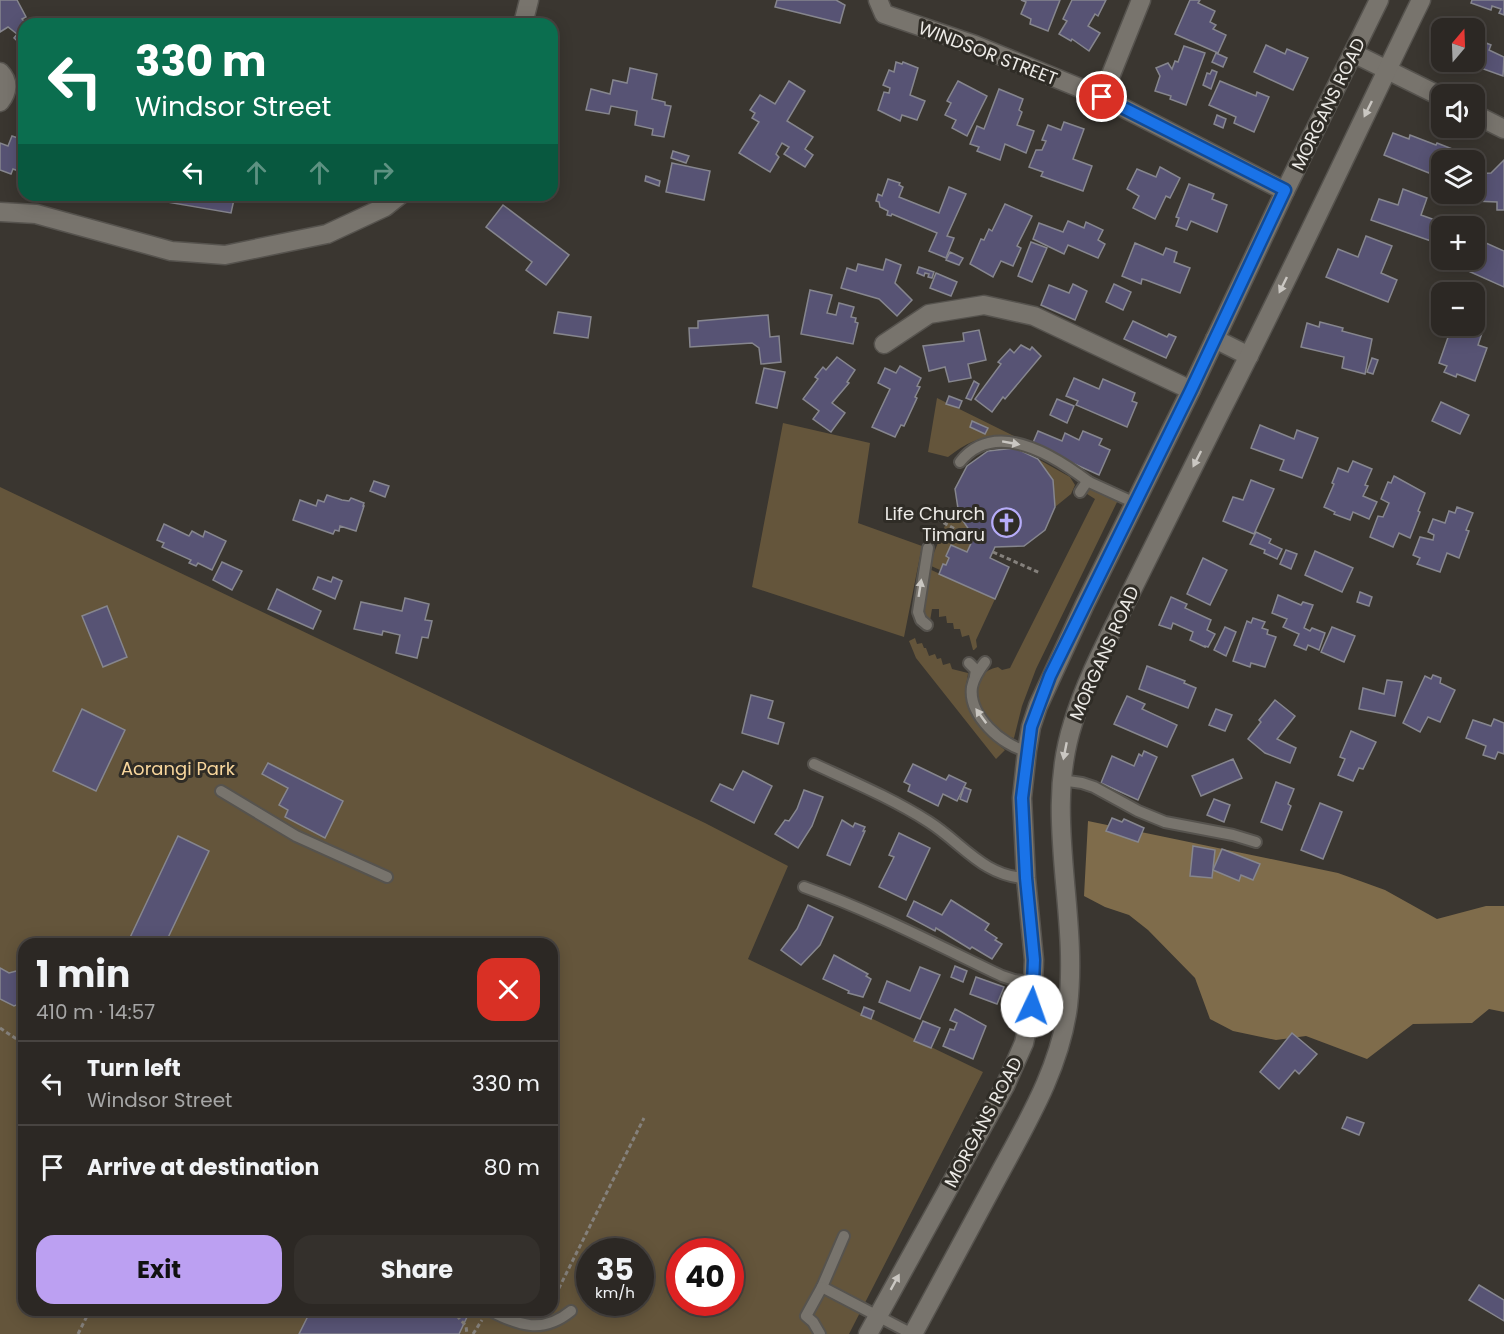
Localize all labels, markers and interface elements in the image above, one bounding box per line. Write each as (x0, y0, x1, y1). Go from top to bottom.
street label: WINDSOR STREET (915, 15, 1061, 91)
north arrow (1431, 18, 1485, 72)
map controls (1431, 18, 1485, 336)
text: 330 m (135, 32, 267, 91)
street label: MORGANS ROAD (1285, 33, 1371, 175)
icon: left (36, 42, 114, 120)
pin (1076, 71, 1127, 122)
icon: arrive (1085, 80, 1118, 113)
button: sound (1431, 84, 1485, 138)
text: Windsor Street (135, 88, 331, 125)
one-way arrow (1363, 101, 1373, 118)
button: layers (1431, 150, 1485, 204)
icon: left (177, 156, 210, 189)
icon: ahead (240, 156, 273, 189)
icon: ahead (303, 156, 336, 189)
icon: right (366, 156, 399, 189)
button: + (1431, 216, 1485, 270)
one-way arrow (1279, 276, 1288, 293)
button: − (1431, 282, 1485, 336)
one-way arrow (1002, 439, 1021, 448)
one-way arrow (1192, 451, 1201, 468)
place label: Life Church Timaru (885, 501, 985, 547)
church icon: Life Church Timaru (990, 507, 1022, 539)
one-way arrow (916, 578, 925, 597)
street label: MORGANS ROAD (1063, 582, 1145, 724)
one-way arrow (975, 709, 987, 725)
one-way arrow (1060, 742, 1069, 761)
park label: Aorangi Park (121, 756, 236, 781)
text: 1 min (36, 949, 130, 1000)
button: close (477, 958, 540, 1021)
position arrow (1000, 974, 1064, 1038)
text: 410 m · 14:57 (36, 998, 155, 1026)
street label: MORGANS ROAD (938, 1052, 1028, 1192)
text: Turn left (87, 1053, 181, 1084)
icon: left (36, 1067, 69, 1100)
text: 330 m (472, 1068, 540, 1099)
text: Windsor Street (87, 1086, 232, 1114)
icon: arrive (36, 1151, 69, 1184)
text: Arrive at destination (87, 1152, 319, 1183)
text: 80 m (484, 1152, 540, 1183)
button: Exit (36, 1235, 282, 1304)
button: Share (294, 1235, 540, 1304)
speed limit sign: 40 (666, 1238, 744, 1316)
text: 35 (596, 1248, 634, 1291)
one-way arrow (890, 1274, 900, 1291)
text: km/h (595, 1282, 635, 1303)

